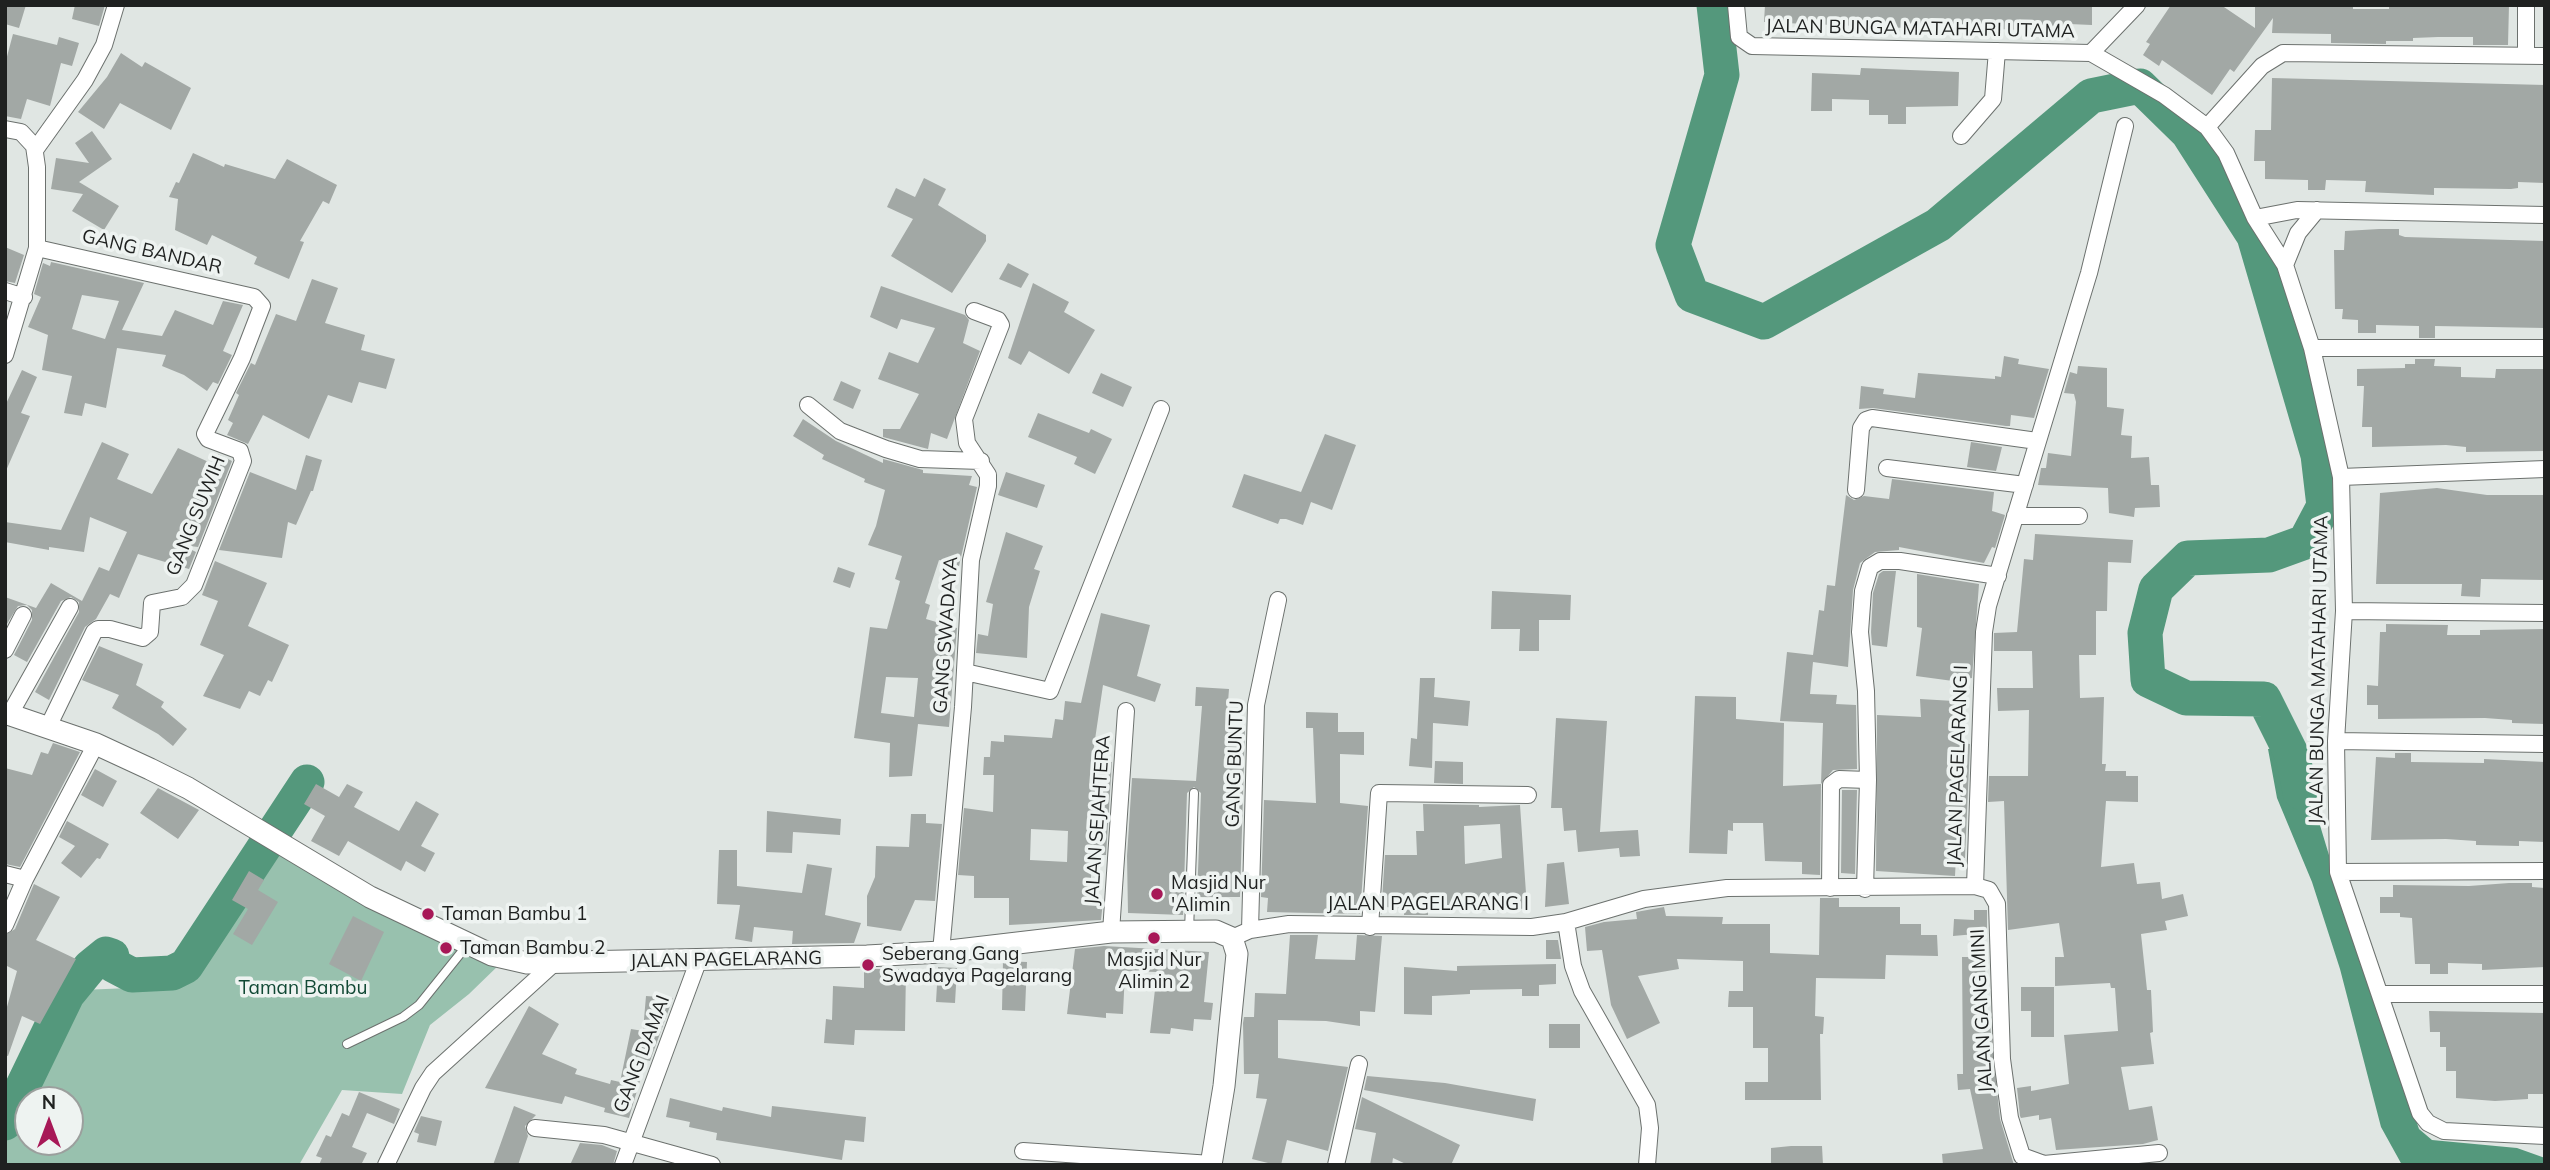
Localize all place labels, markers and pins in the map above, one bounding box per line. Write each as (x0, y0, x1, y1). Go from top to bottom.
place label: Masjid Nur 'Alimin (1171, 872, 1266, 916)
marker: Masjid Nur 'Alimin (1149, 886, 1165, 902)
place label: Taman Bambu 1 (442, 903, 587, 925)
marker: Taman Bambu 1 (420, 906, 436, 922)
marker: Masjid Nur Alimin 2 (1146, 930, 1162, 946)
place label: Taman Bambu 2 (460, 937, 605, 959)
marker: Taman Bambu 2 (438, 940, 454, 956)
place label: Seberang Gang Swadaya Pagelarang (882, 943, 1072, 987)
place label: Masjid Nur Alimin 2 (1107, 949, 1201, 993)
marker: Seberang Gang Swadaya Pagelarang (860, 957, 876, 973)

